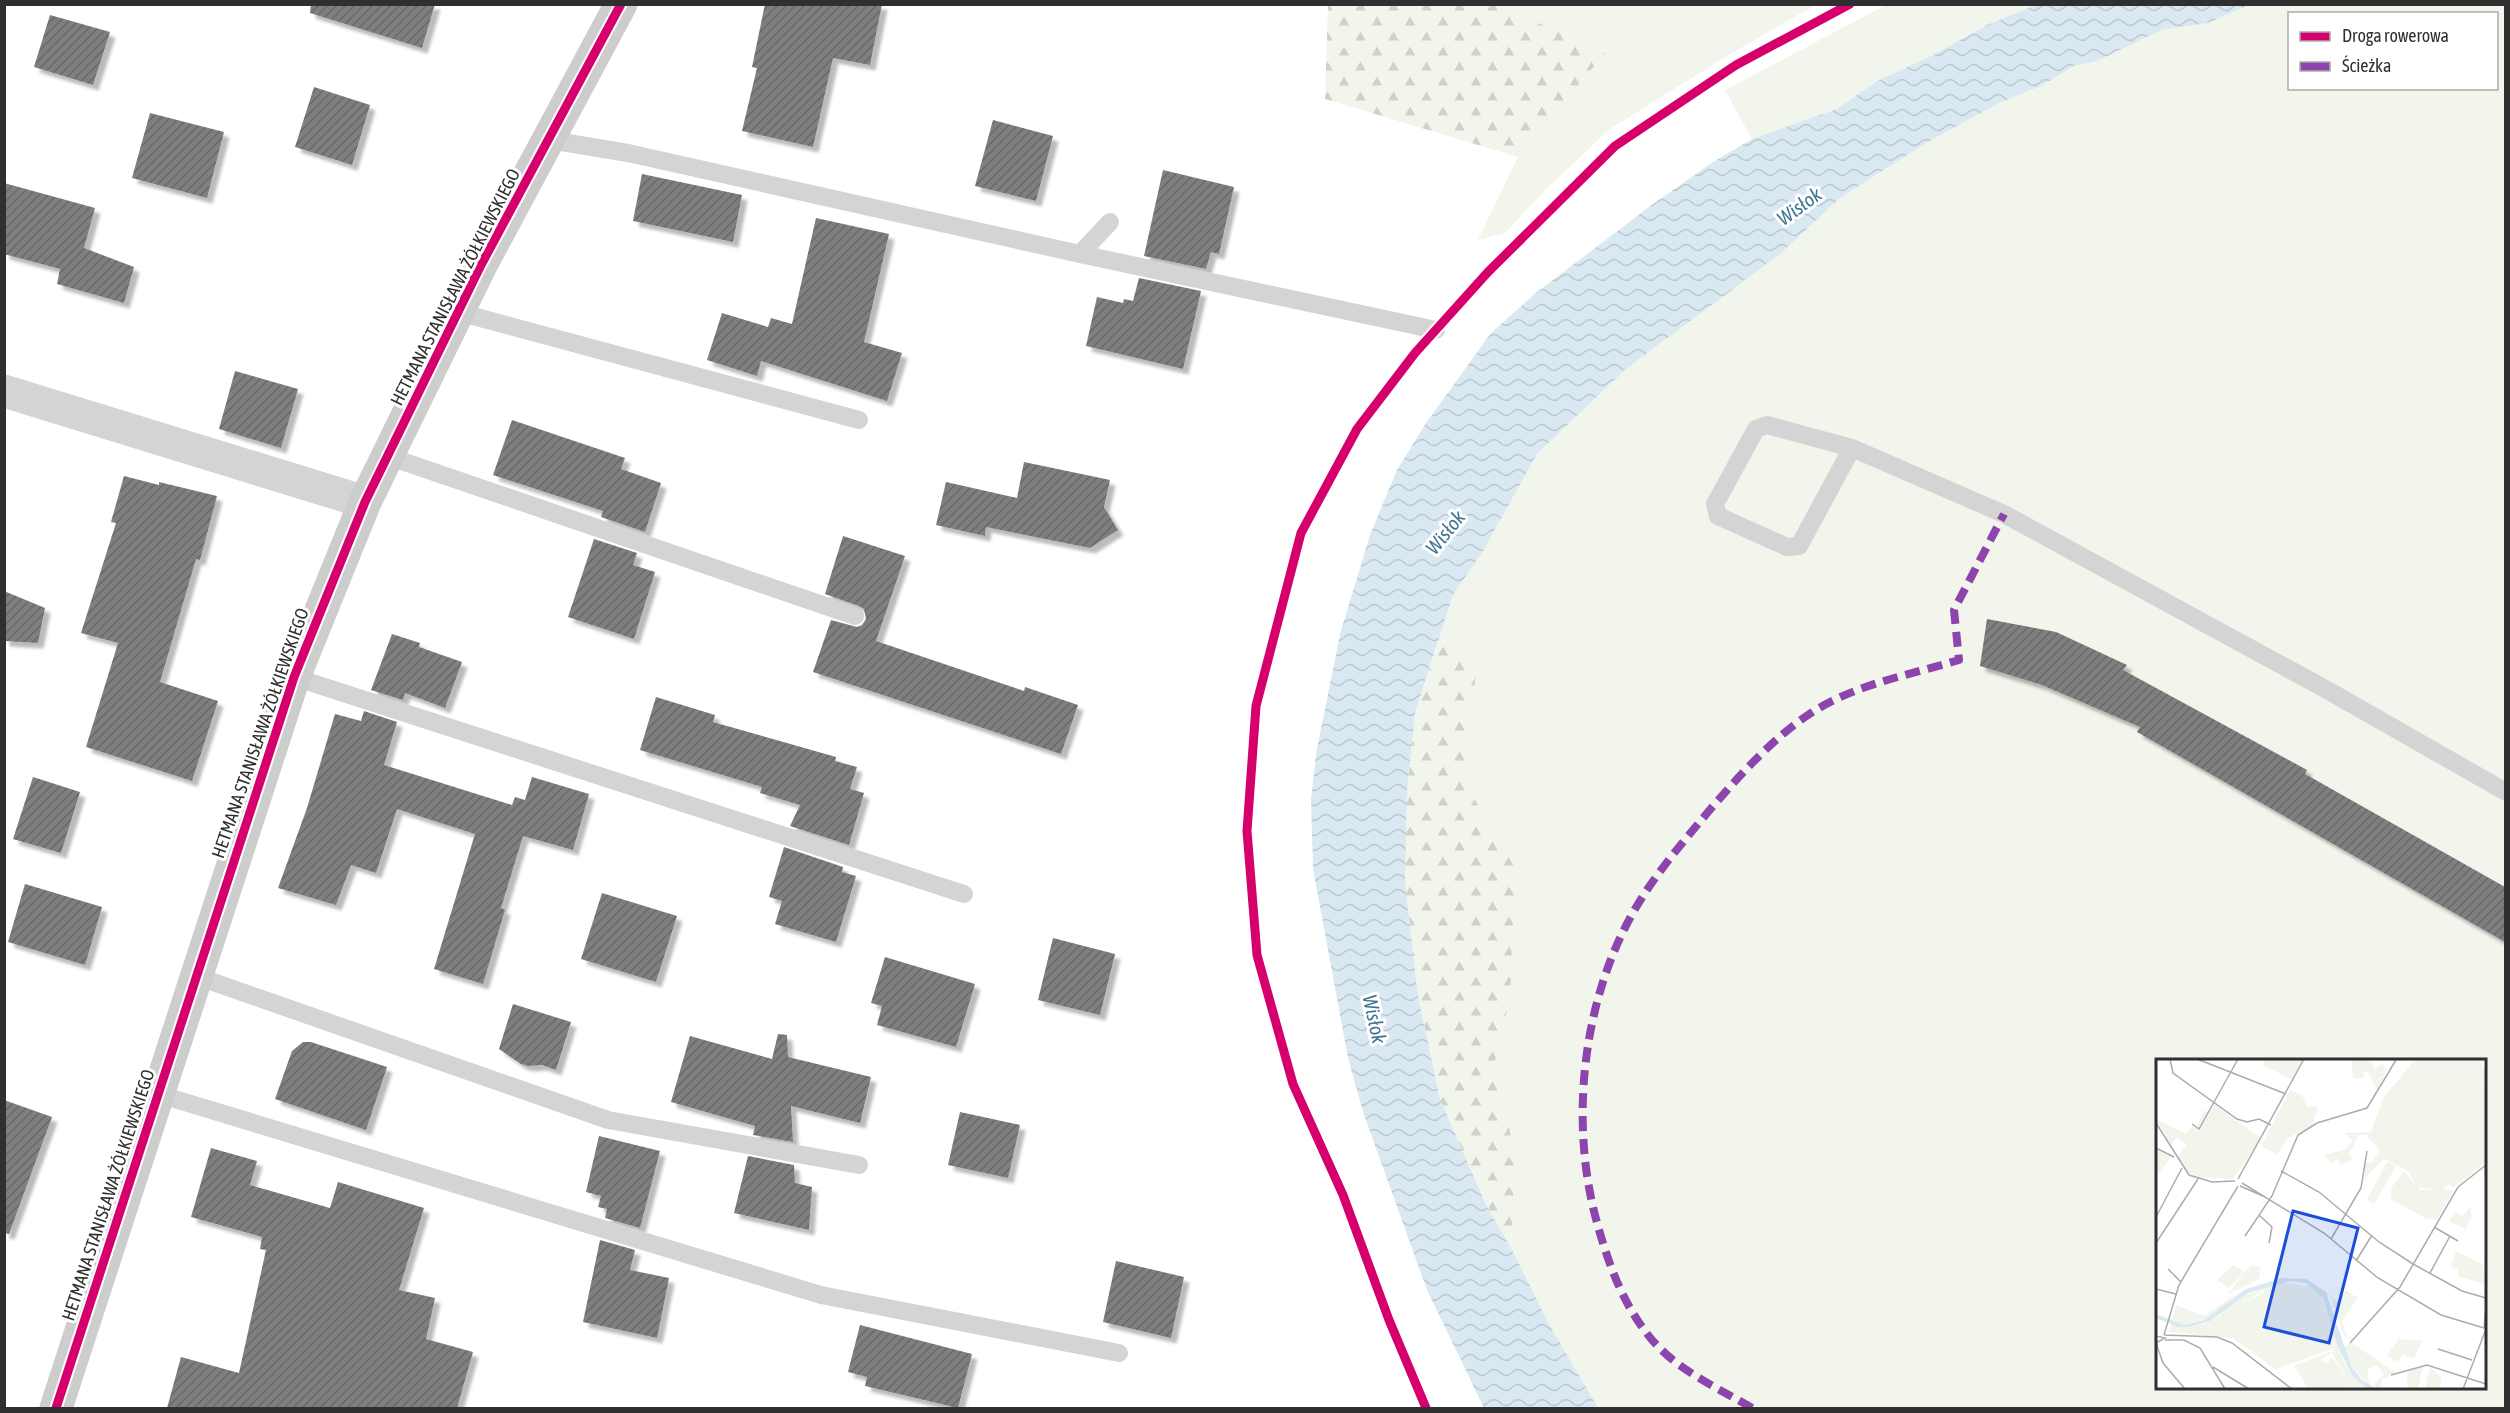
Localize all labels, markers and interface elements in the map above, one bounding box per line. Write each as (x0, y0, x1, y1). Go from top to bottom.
legend (2288, 12, 2498, 90)
text: Droga rowerowa (2342, 25, 2449, 46)
text: Ścieżka (2342, 55, 2391, 76)
street label: HETMANA STANISŁAWA ŻÓŁKIEWSKIEGO (386, 165, 524, 409)
water label: Wisłok (1772, 182, 1826, 230)
water label: Wisłok (1421, 505, 1470, 558)
street label: HETMANA STANISŁAWA ŻÓŁKIEWSKIEGO (207, 605, 313, 861)
water label: Wisłok (1359, 992, 1391, 1046)
inset map (2156, 1059, 2486, 1389)
street label: HETMANA STANISŁAWA ŻÓŁKIEWSKIEGO (57, 1067, 159, 1323)

